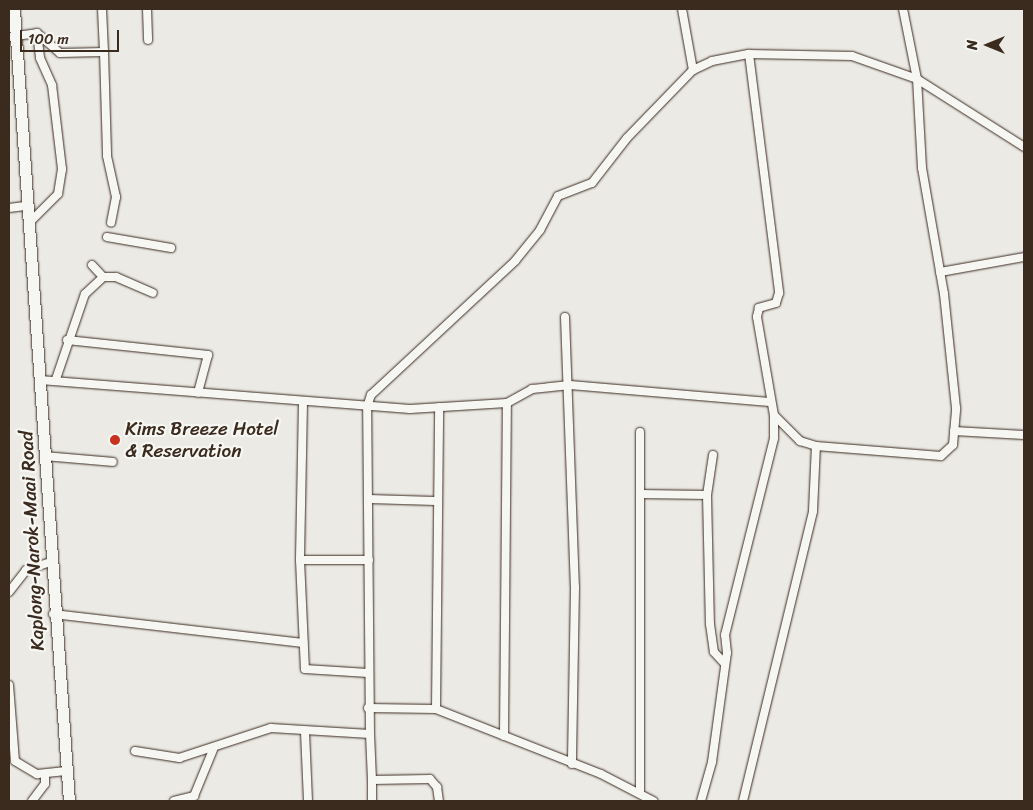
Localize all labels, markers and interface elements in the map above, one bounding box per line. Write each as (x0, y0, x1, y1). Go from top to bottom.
scale bar (22, 20, 121, 52)
north arrow (963, 20, 1013, 70)
text: 100 m (28, 26, 69, 52)
text: N (960, 40, 985, 50)
place label: Kims Breeze Hotel & Reservation (125, 418, 279, 462)
street label: Kaplong-Narok-Maai Road (15, 430, 49, 652)
marker: Kims Breeze Hotel & Reservation (109, 434, 121, 446)

